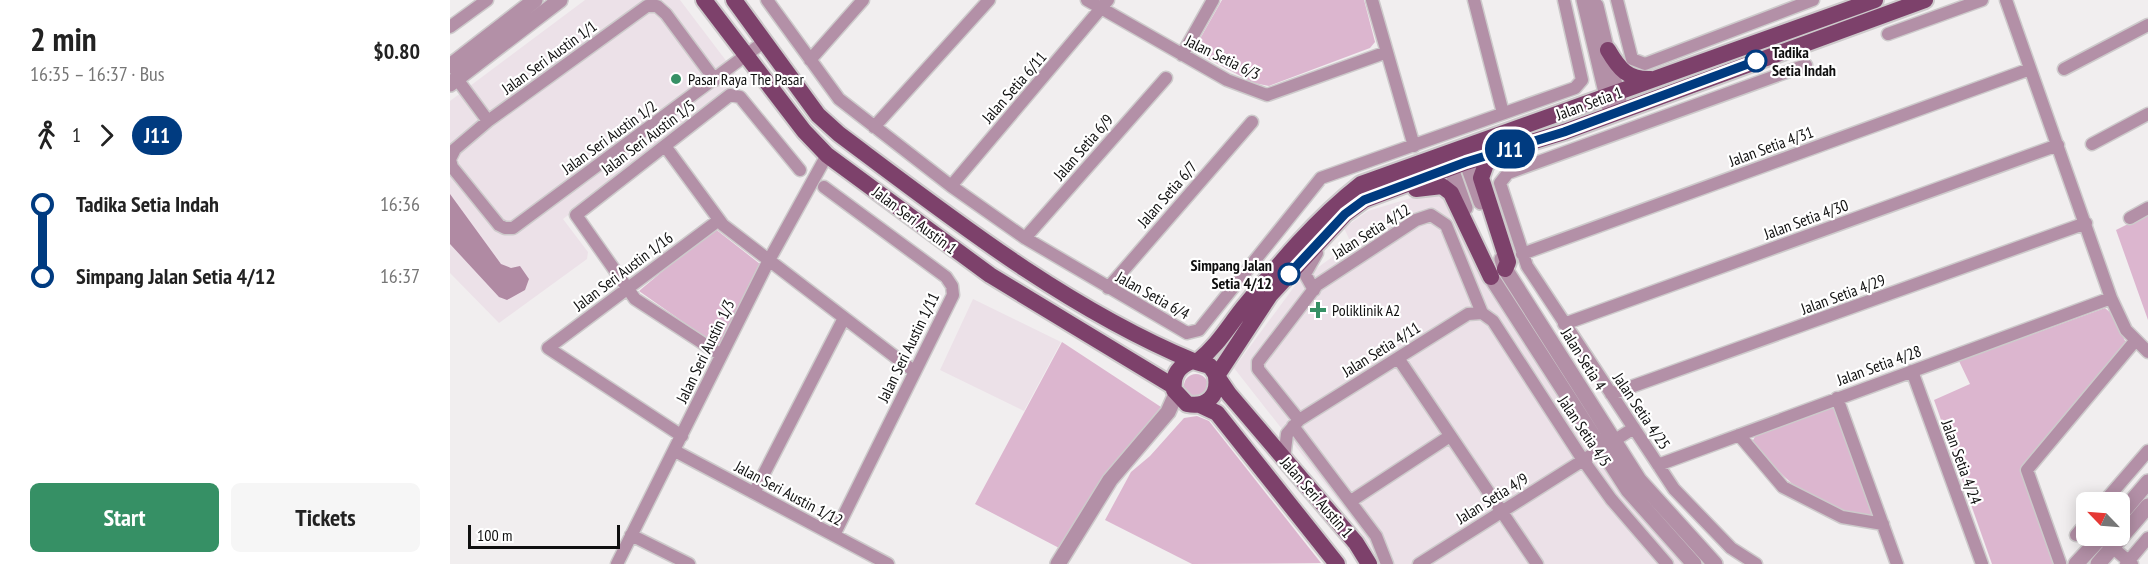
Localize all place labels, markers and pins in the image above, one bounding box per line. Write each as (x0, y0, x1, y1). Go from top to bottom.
place label: Tadika Setia Indah (1772, 42, 1836, 80)
marker: Tadika Setia Indah (1745, 50, 1767, 72)
place label: Pasar Raya The Pasar (688, 69, 804, 89)
marker: Pasar Raya The Pasar (669, 72, 683, 86)
place label: Simpang Jalan Setia 4/12 (1191, 255, 1272, 293)
marker: Simpang Jalan Setia 4/12 (1278, 263, 1300, 285)
place label: Poliklinik A2 (1332, 300, 1400, 320)
marker: Poliklinik A2 (1309, 301, 1327, 319)

